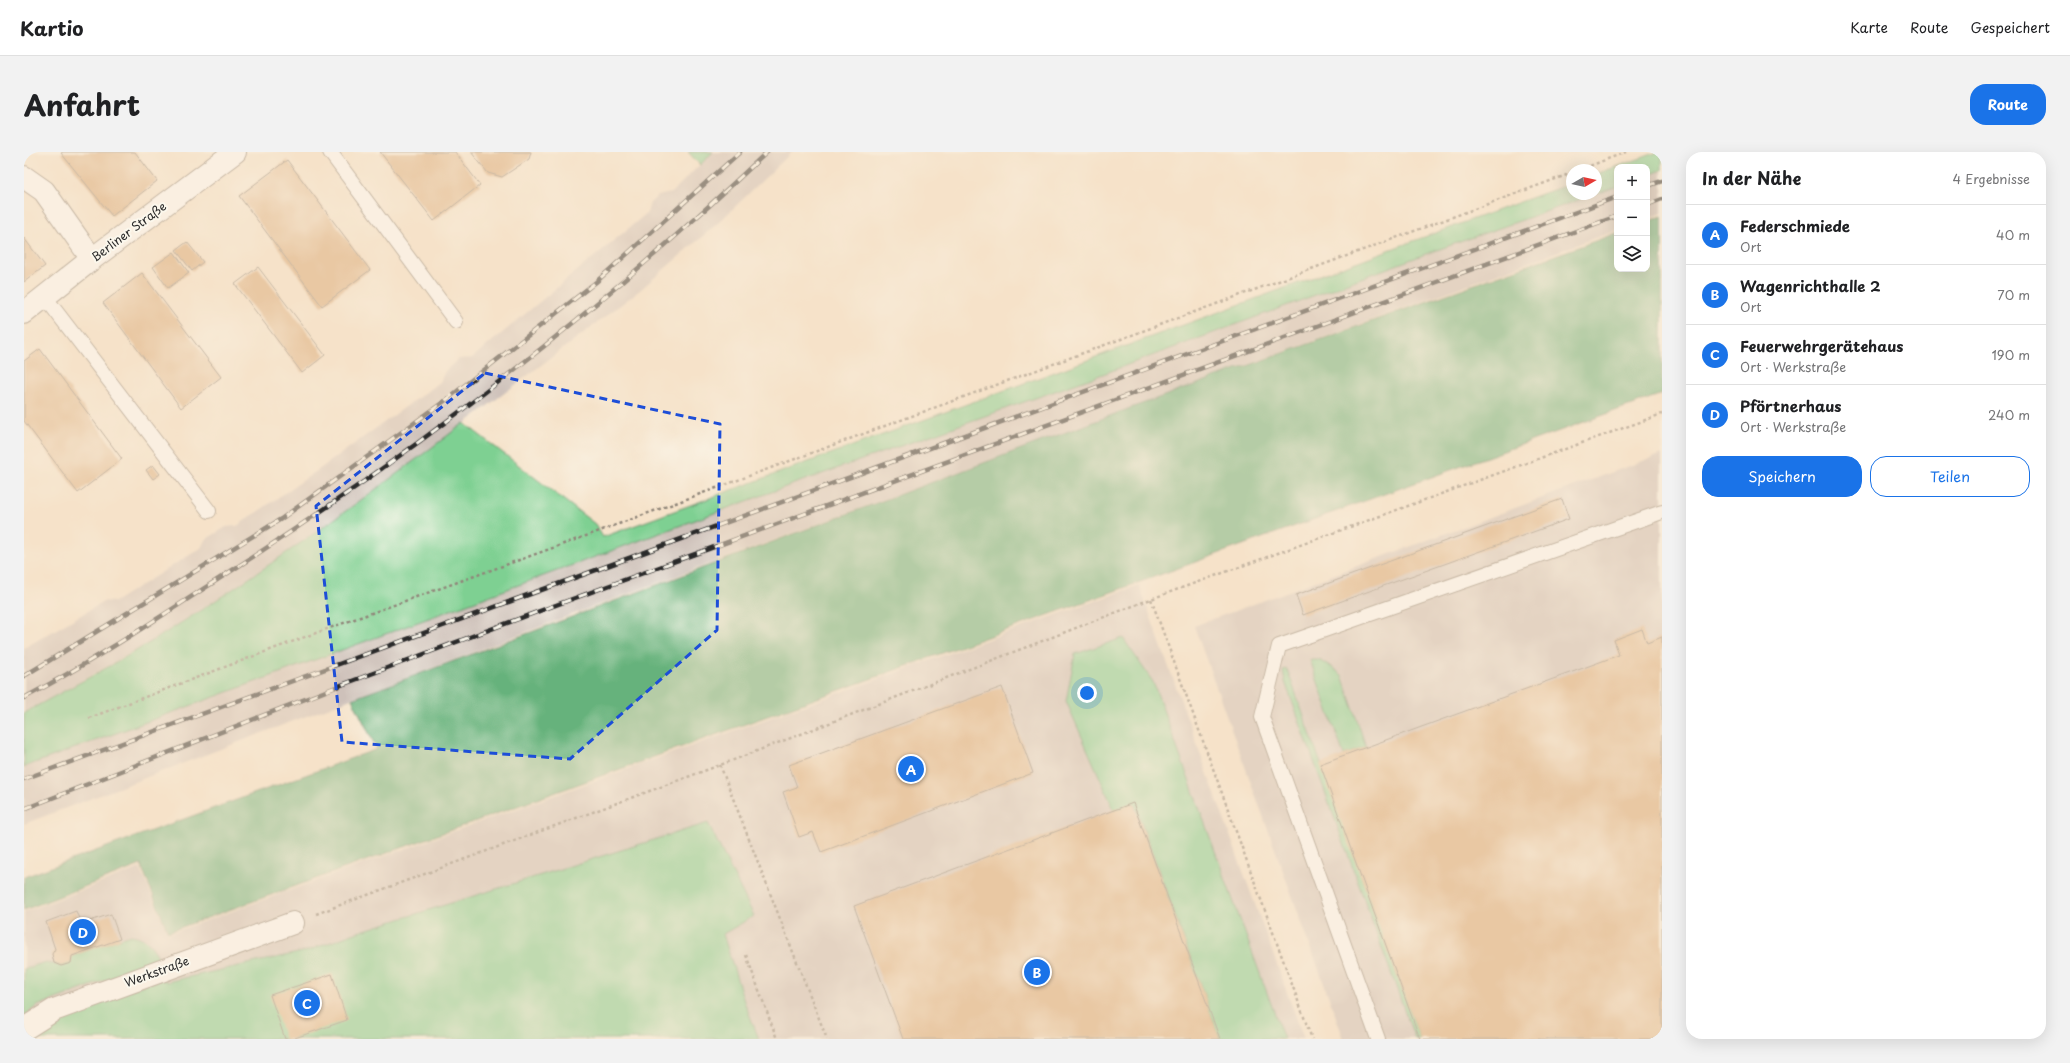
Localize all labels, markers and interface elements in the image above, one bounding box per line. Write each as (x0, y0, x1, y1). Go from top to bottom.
text: Kartio (20, 14, 83, 42)
text: Karte (1850, 17, 1888, 38)
text: Route (1910, 17, 1948, 38)
text: Gespeichert (1970, 17, 2050, 38)
text: Anfahrt (24, 83, 140, 126)
button: Route (1970, 84, 2046, 125)
north arrow (1566, 164, 1602, 200)
map controls (1614, 164, 1650, 272)
button: + (1614, 164, 1650, 200)
text: In der Nähe (1702, 165, 1801, 191)
text: 4 Ergebnisse (1953, 169, 2030, 188)
street label: Berliner Straße (87, 197, 170, 265)
button: − (1614, 200, 1650, 236)
text: Federschmiede (1740, 214, 1850, 237)
text: A (1710, 225, 1720, 244)
text: 40 m (1996, 225, 2030, 244)
button: layers (1614, 236, 1650, 272)
text: Ort (1740, 237, 1762, 256)
text: Wagenrichthalle 2 (1740, 274, 1881, 297)
text: B (1711, 285, 1719, 304)
text: 70 m (1997, 285, 2030, 304)
text: Ort (1740, 297, 1762, 316)
text: Feuerwehrgerätehaus (1740, 334, 1904, 357)
text: C (1710, 345, 1720, 364)
text: 190 m (1991, 345, 2030, 364)
text: Ort · Werkstraße (1740, 357, 1846, 376)
text: Pförtnerhaus (1740, 394, 1842, 417)
text: D (1710, 405, 1720, 424)
text: 240 m (1988, 405, 2030, 424)
text: Ort · Werkstraße (1740, 417, 1846, 436)
button: Speichern (1702, 456, 1862, 497)
button: Teilen (1870, 456, 2030, 497)
your location (1077, 683, 1097, 703)
pin: A (898, 754, 924, 784)
pin: D (70, 917, 96, 947)
street label: Werkstraße (122, 951, 191, 991)
pin: B (1024, 957, 1050, 987)
pin: C (294, 988, 320, 1018)

